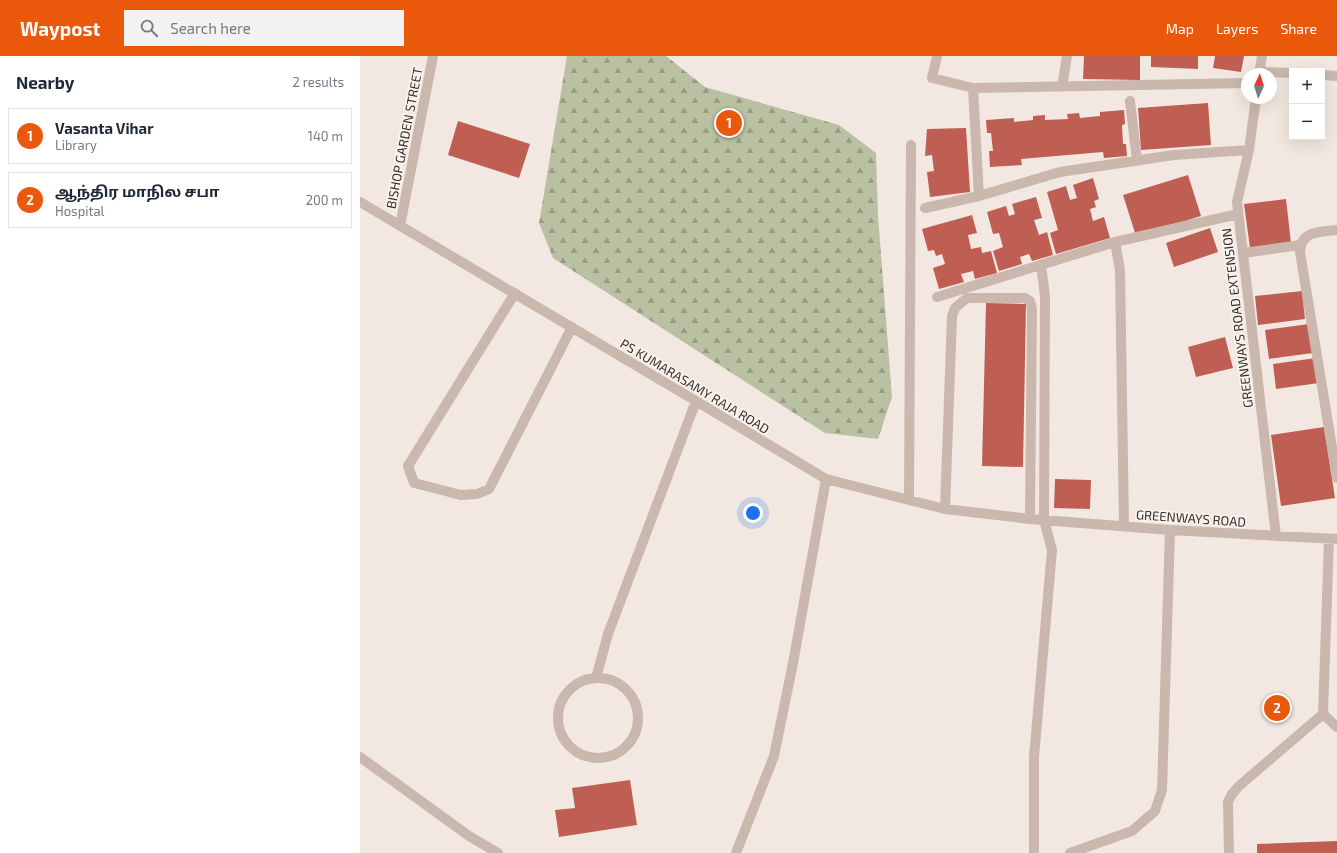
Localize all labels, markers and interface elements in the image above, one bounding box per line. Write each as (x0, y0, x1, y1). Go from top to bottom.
search box (124, 10, 404, 46)
text: Waypost (20, 17, 100, 40)
icon: search (138, 17, 160, 39)
text: Search here (170, 19, 251, 37)
text: Map (1166, 20, 1194, 37)
text: Layers (1216, 20, 1258, 37)
text: Share (1280, 20, 1317, 37)
street label: BISHOP GARDEN STREET (382, 65, 426, 210)
north arrow (1241, 68, 1277, 104)
map controls (1289, 68, 1325, 140)
button: + (1289, 68, 1325, 104)
text: Nearby (16, 72, 74, 92)
text: 2 results (292, 74, 344, 90)
button: − (1289, 104, 1325, 140)
pin: 1 (716, 108, 742, 138)
text: Vasanta Vihar (55, 119, 154, 137)
text: 1 (27, 128, 33, 144)
text: 140 m (308, 128, 343, 144)
text: Library (55, 137, 97, 153)
text: ஆந்திர மாநில சபா (55, 182, 219, 200)
text: 2 (26, 192, 34, 208)
text: 200 m (306, 192, 343, 208)
text: Hospital (55, 203, 104, 219)
street label: GREENWAYS ROAD EXTENSION (1218, 227, 1256, 409)
street label: PS KUMARASAMY RAJA ROAD (618, 335, 772, 437)
your location (743, 503, 763, 523)
street label: GREENWAYS ROAD (1135, 506, 1247, 530)
pin: 2 (1264, 693, 1290, 723)

